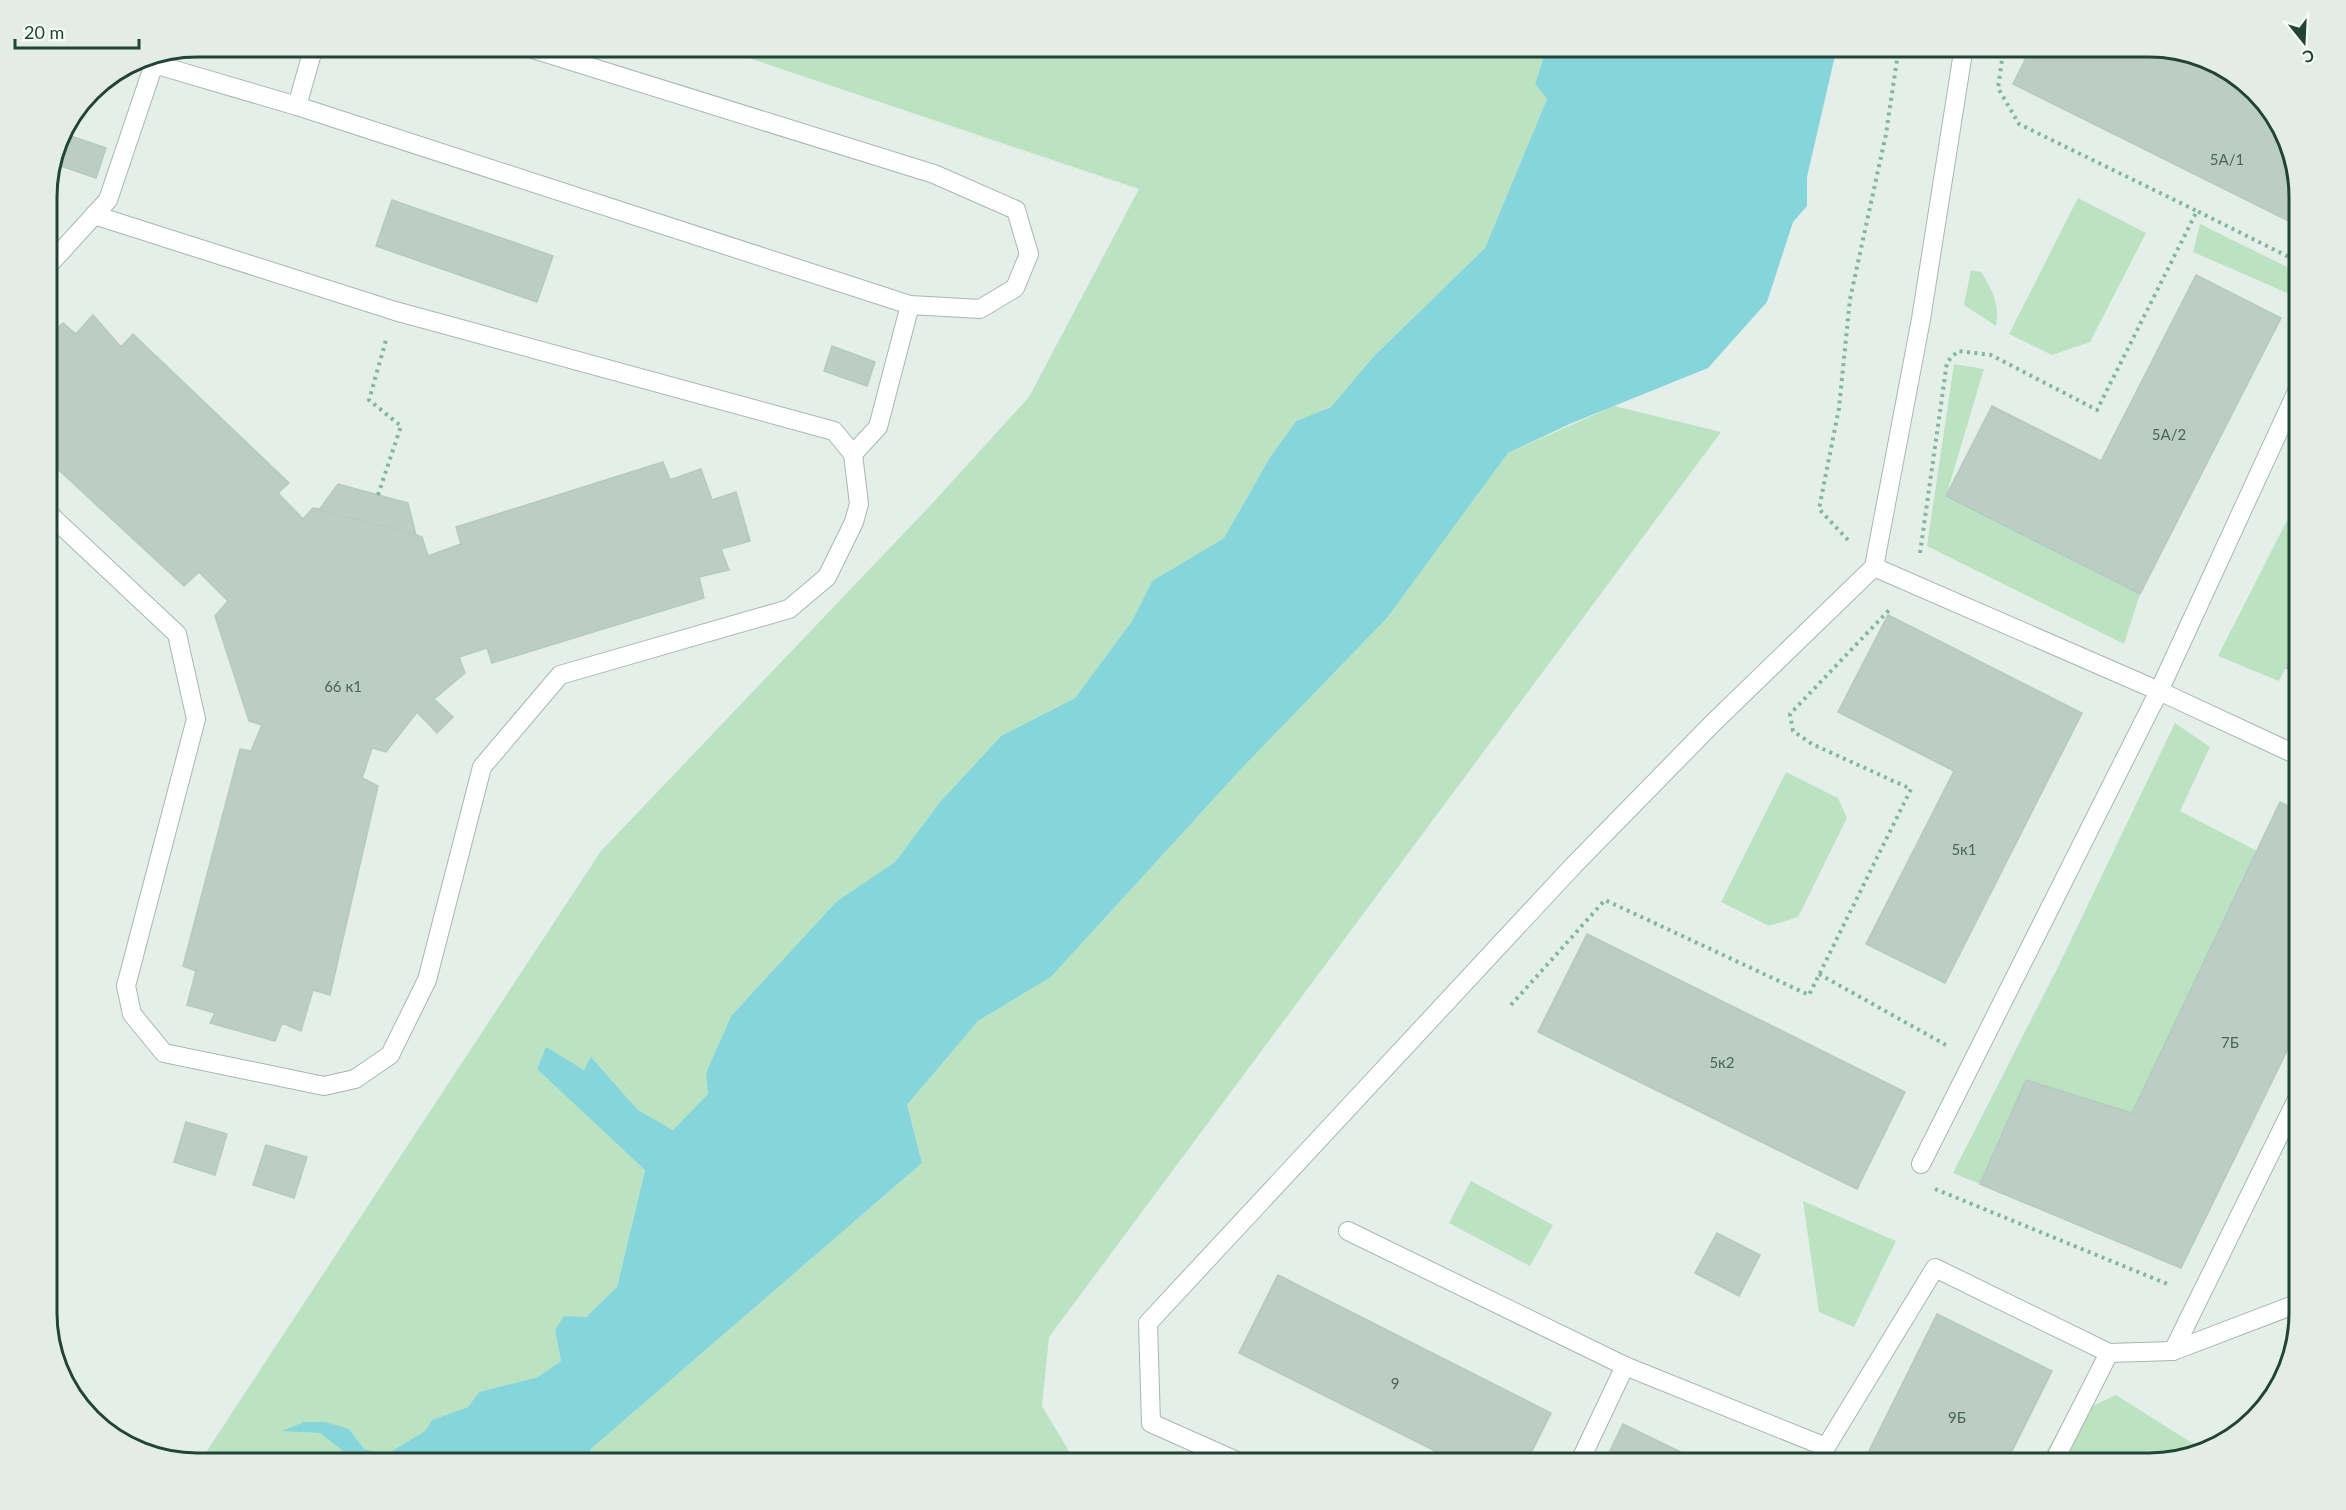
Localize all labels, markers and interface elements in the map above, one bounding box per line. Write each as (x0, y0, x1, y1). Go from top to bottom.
scale bar (15, 12, 140, 50)
north arrow (2274, 12, 2334, 72)
text: 20 m (24, 21, 64, 43)
text: С (2300, 46, 2317, 68)
house number: 5А/1 (2210, 150, 2244, 168)
house number: 5А/2 (2152, 425, 2186, 443)
house number: 66 к1 (324, 677, 362, 695)
house number: 5к1 (1951, 840, 1977, 858)
house number: 7Б (2221, 1033, 2239, 1051)
house number: 5к2 (1709, 1053, 1735, 1071)
house number: 9 (1391, 1374, 1399, 1392)
house number: 9Б (1948, 1408, 1966, 1426)

